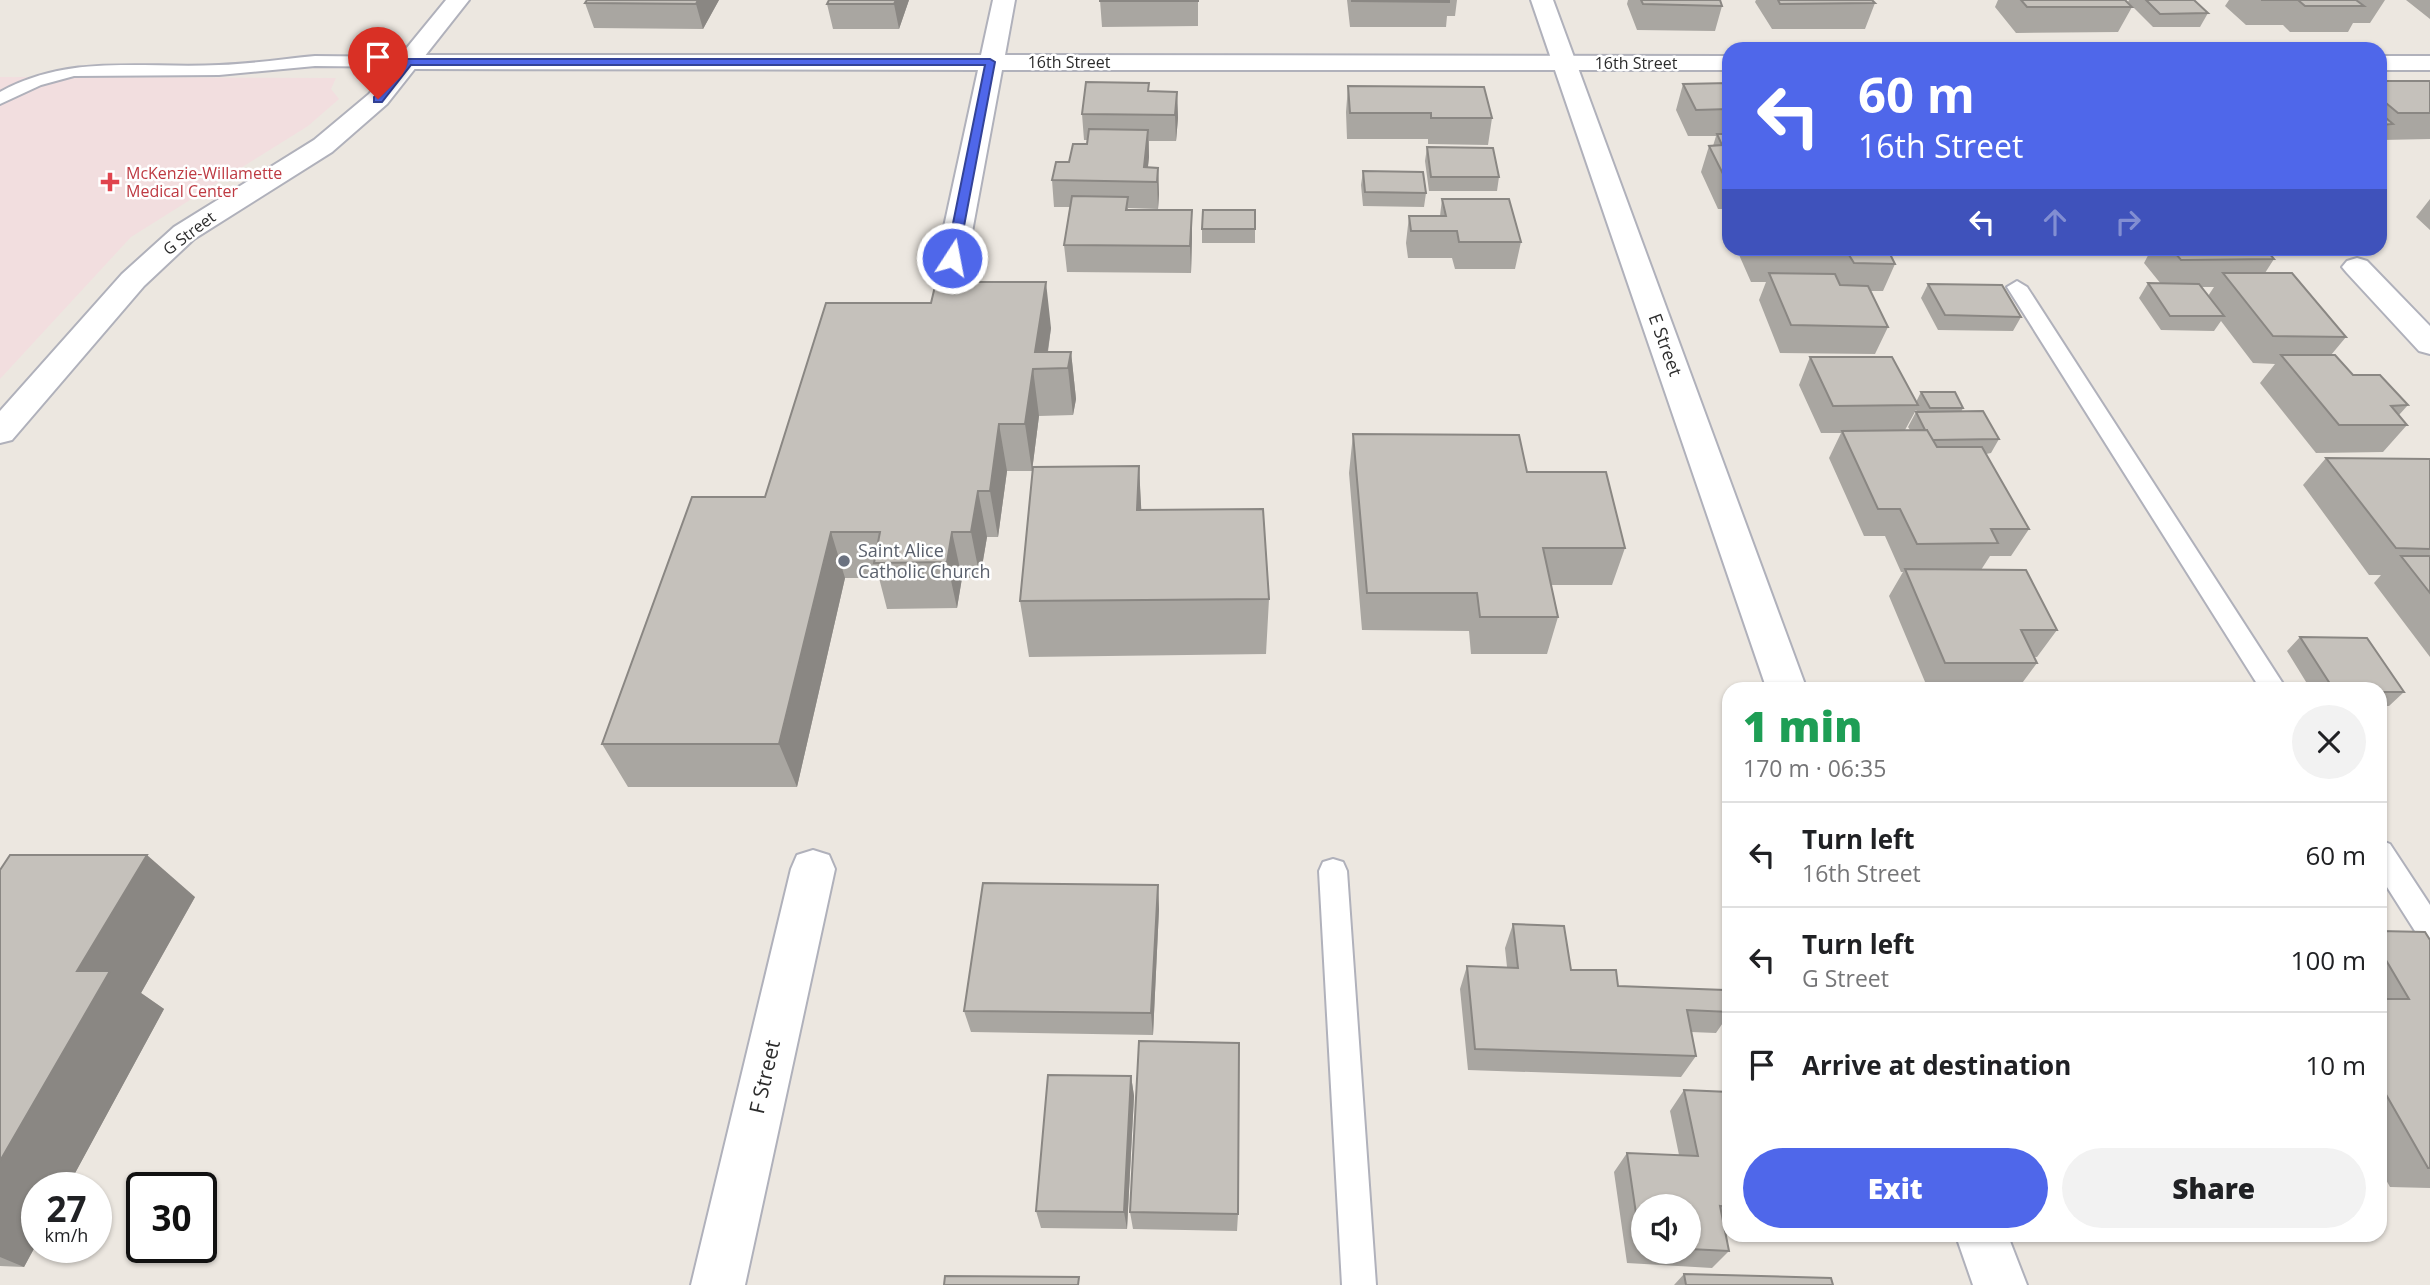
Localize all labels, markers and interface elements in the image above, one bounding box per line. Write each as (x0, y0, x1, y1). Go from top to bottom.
pin (348, 27, 408, 99)
icon: arrive (359, 38, 397, 76)
street label: 16th Street (1028, 51, 1111, 73)
street label: 16th Street (1595, 52, 1678, 74)
text: 60 m (1858, 61, 1975, 127)
icon: left (1743, 70, 1834, 161)
text: 16th Street (1858, 124, 2023, 167)
place label: McKenzie-Willamette Medical Center (126, 162, 282, 202)
marker: McKenzie-Willamette Medical Center (100, 172, 120, 192)
icon: left (1963, 203, 2001, 241)
icon: ahead (2036, 203, 2074, 241)
icon: right (2109, 203, 2147, 241)
street label: G Street (158, 206, 220, 260)
position arrow (915, 221, 989, 295)
street label: E Street (1644, 310, 1688, 379)
place label: Saint Alice Catholic Church (858, 538, 990, 583)
marker: Saint Alice Catholic Church (836, 553, 852, 569)
text: 1 min (1743, 697, 1862, 754)
button: close (2292, 705, 2366, 779)
text: 170 m · 06:35 (1743, 752, 1886, 784)
text: Turn left (1802, 821, 1914, 857)
icon: left (1743, 836, 1781, 874)
text: 60 m (2305, 837, 2366, 873)
text: 16th Street (1802, 857, 1921, 889)
text: Turn left (1802, 926, 1914, 962)
icon: left (1743, 941, 1781, 979)
text: 100 m (2291, 942, 2366, 978)
text: G Street (1802, 962, 1889, 994)
street label: F Street (742, 1037, 786, 1116)
icon: arrive (1743, 1046, 1781, 1084)
text: Arrive at destination (1802, 1047, 2071, 1083)
text: 10 m (2305, 1047, 2366, 1083)
button: Exit (1743, 1148, 2048, 1228)
button: Share (2062, 1148, 2366, 1228)
speed limit sign: 30 (126, 1172, 217, 1263)
text: 27 (46, 1185, 87, 1232)
map controls (1631, 1194, 1701, 1264)
button: sound (1631, 1194, 1701, 1264)
text: km/h (45, 1223, 88, 1247)

